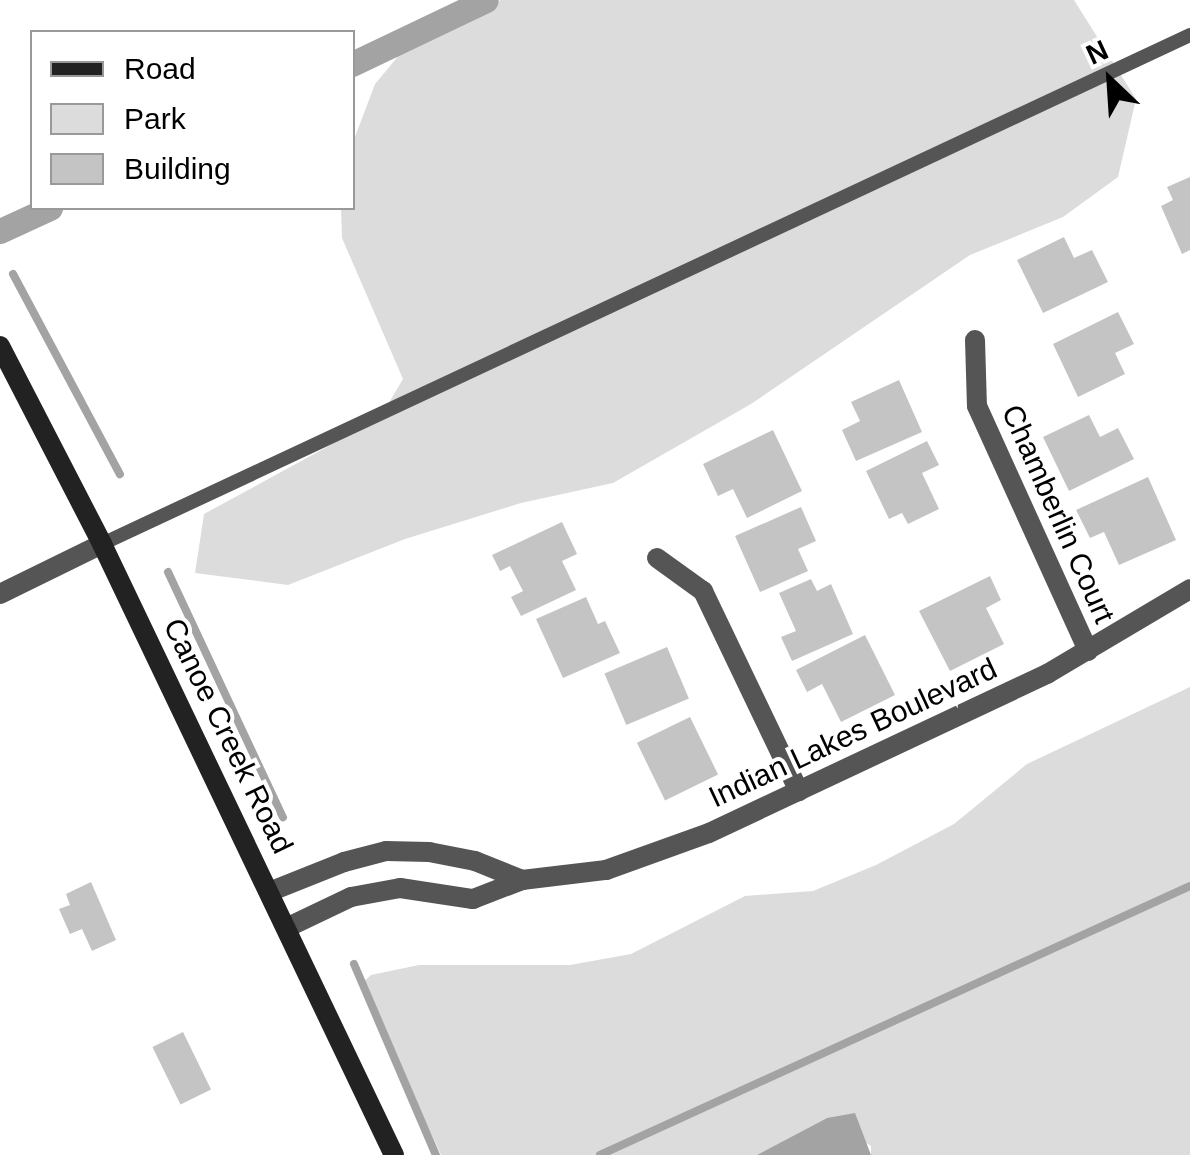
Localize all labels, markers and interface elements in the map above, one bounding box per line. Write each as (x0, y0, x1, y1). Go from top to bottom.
legend (30, 30, 355, 210)
north arrow (1060, 30, 1160, 130)
text: N (1081, 34, 1113, 71)
text: Road (124, 52, 196, 85)
text: Park (124, 102, 186, 135)
text: Building (124, 152, 231, 185)
street label: Chamberlin Court (994, 399, 1122, 629)
street label: Canoe Creek Road (156, 613, 300, 859)
street label: Indian Lakes Boulevard (703, 650, 1003, 816)

